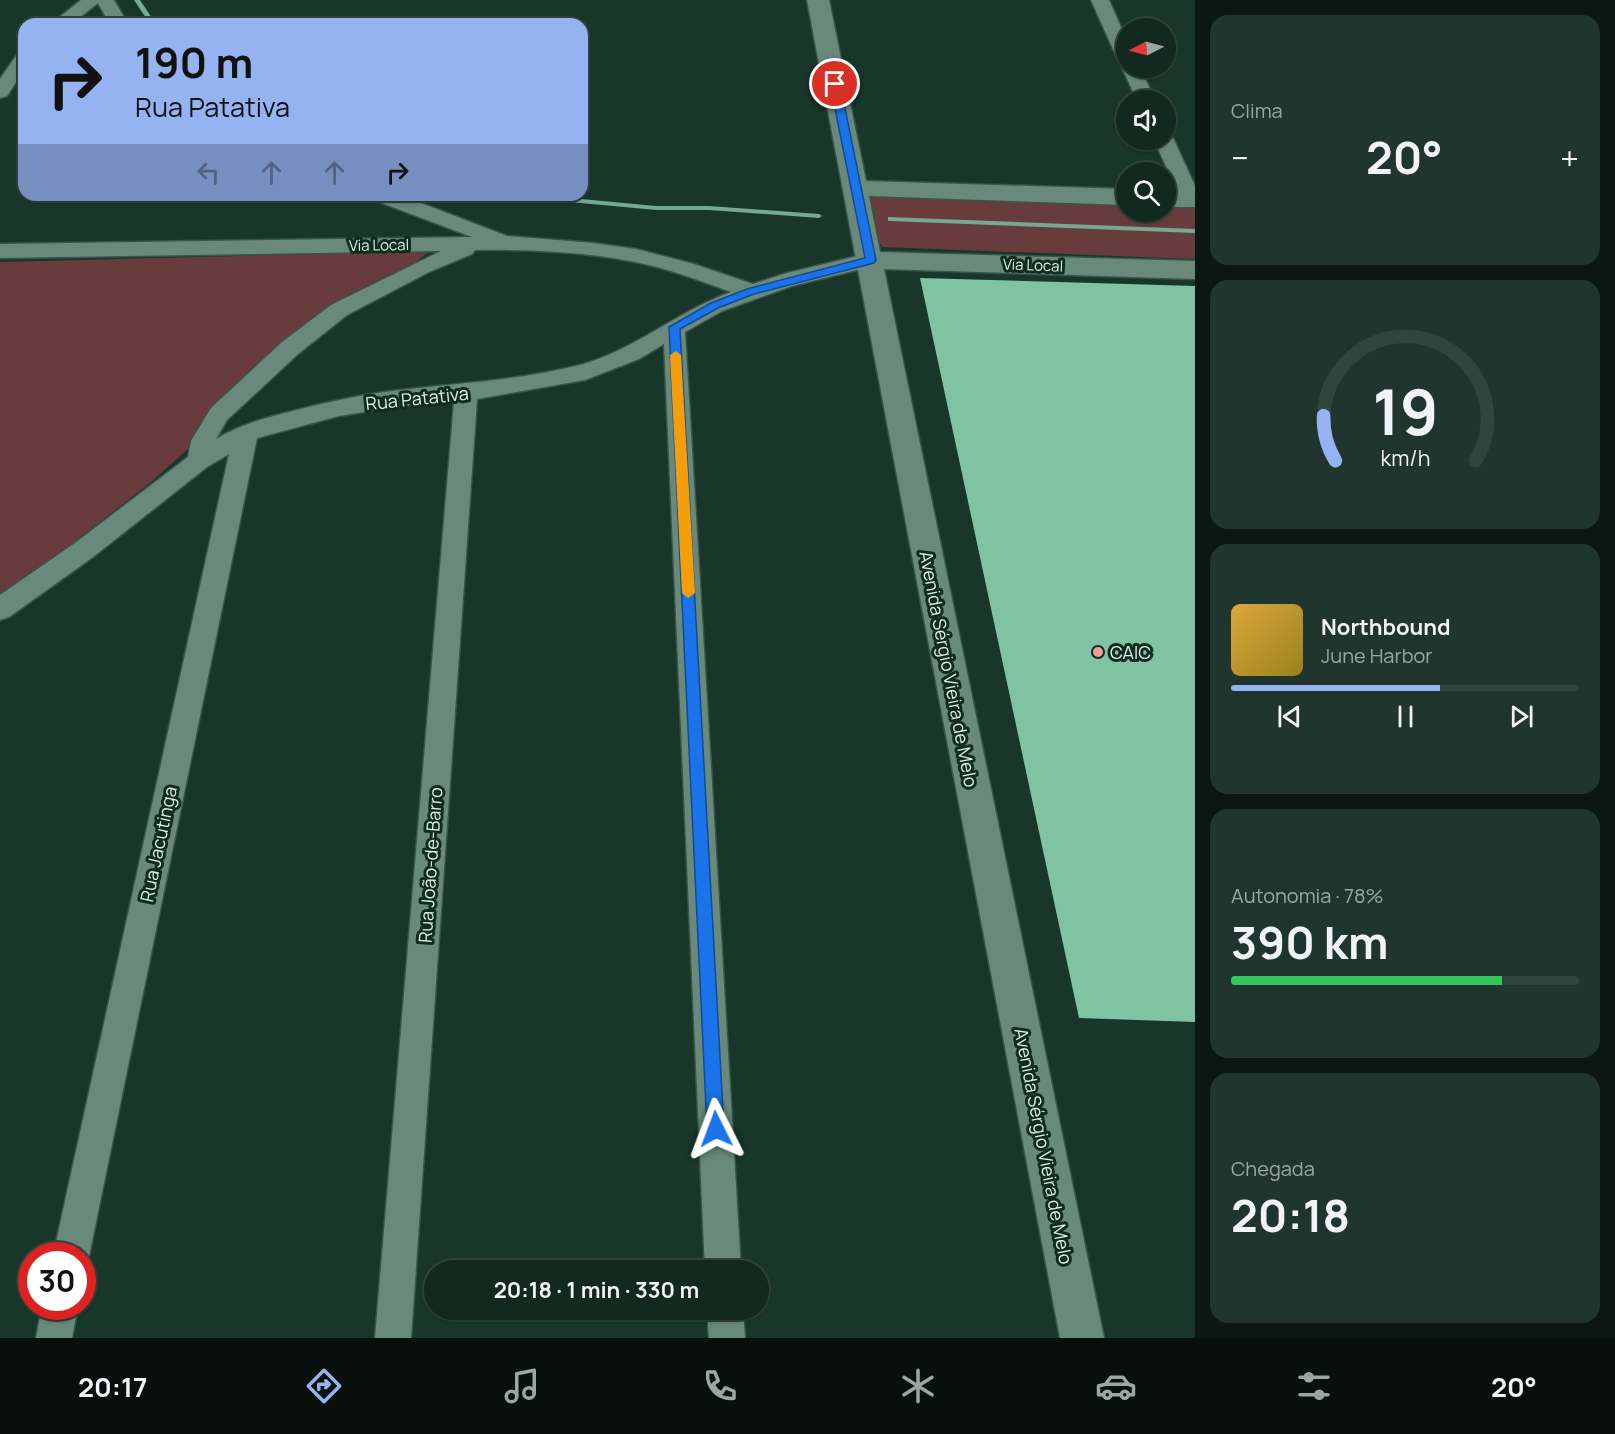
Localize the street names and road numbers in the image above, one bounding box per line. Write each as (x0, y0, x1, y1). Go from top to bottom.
street label: Via Local (349, 234, 409, 256)
street label: Via Local (1003, 253, 1063, 277)
street label: Rua Patativa (364, 381, 470, 415)
street label: Avenida Sérgio Vieira de Melo (914, 549, 984, 789)
street label: Rua Jacutinga (134, 784, 182, 904)
street label: Rua João-de-Barro (413, 786, 447, 944)
street label: Avenida Sérgio Vieira de Melo (1009, 1026, 1079, 1266)

